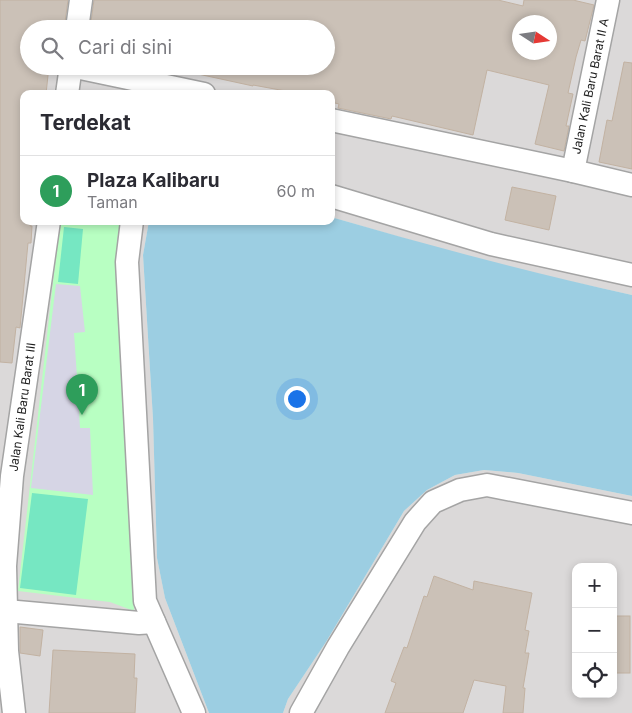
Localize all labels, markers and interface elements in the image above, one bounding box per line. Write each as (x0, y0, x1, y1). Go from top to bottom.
north arrow (512, 15, 557, 60)
street label: Jalan Kali Baru Barat II A (568, 17, 612, 155)
search box (20, 20, 335, 75)
icon: search (38, 34, 66, 62)
text: Cari di sini (78, 36, 172, 59)
text: Terdekat (40, 110, 131, 135)
text: Plaza Kalibaru (87, 169, 220, 192)
text: 1 (53, 181, 59, 201)
text: 60 m (276, 181, 315, 201)
text: Taman (87, 192, 138, 212)
street label: Jalan Kali Baru Barat III (6, 342, 38, 472)
pin: 1 (66, 374, 98, 415)
your location (284, 386, 310, 412)
map controls (572, 563, 617, 698)
button: + (572, 563, 617, 608)
button: − (572, 608, 617, 653)
button: locate (572, 653, 617, 698)

